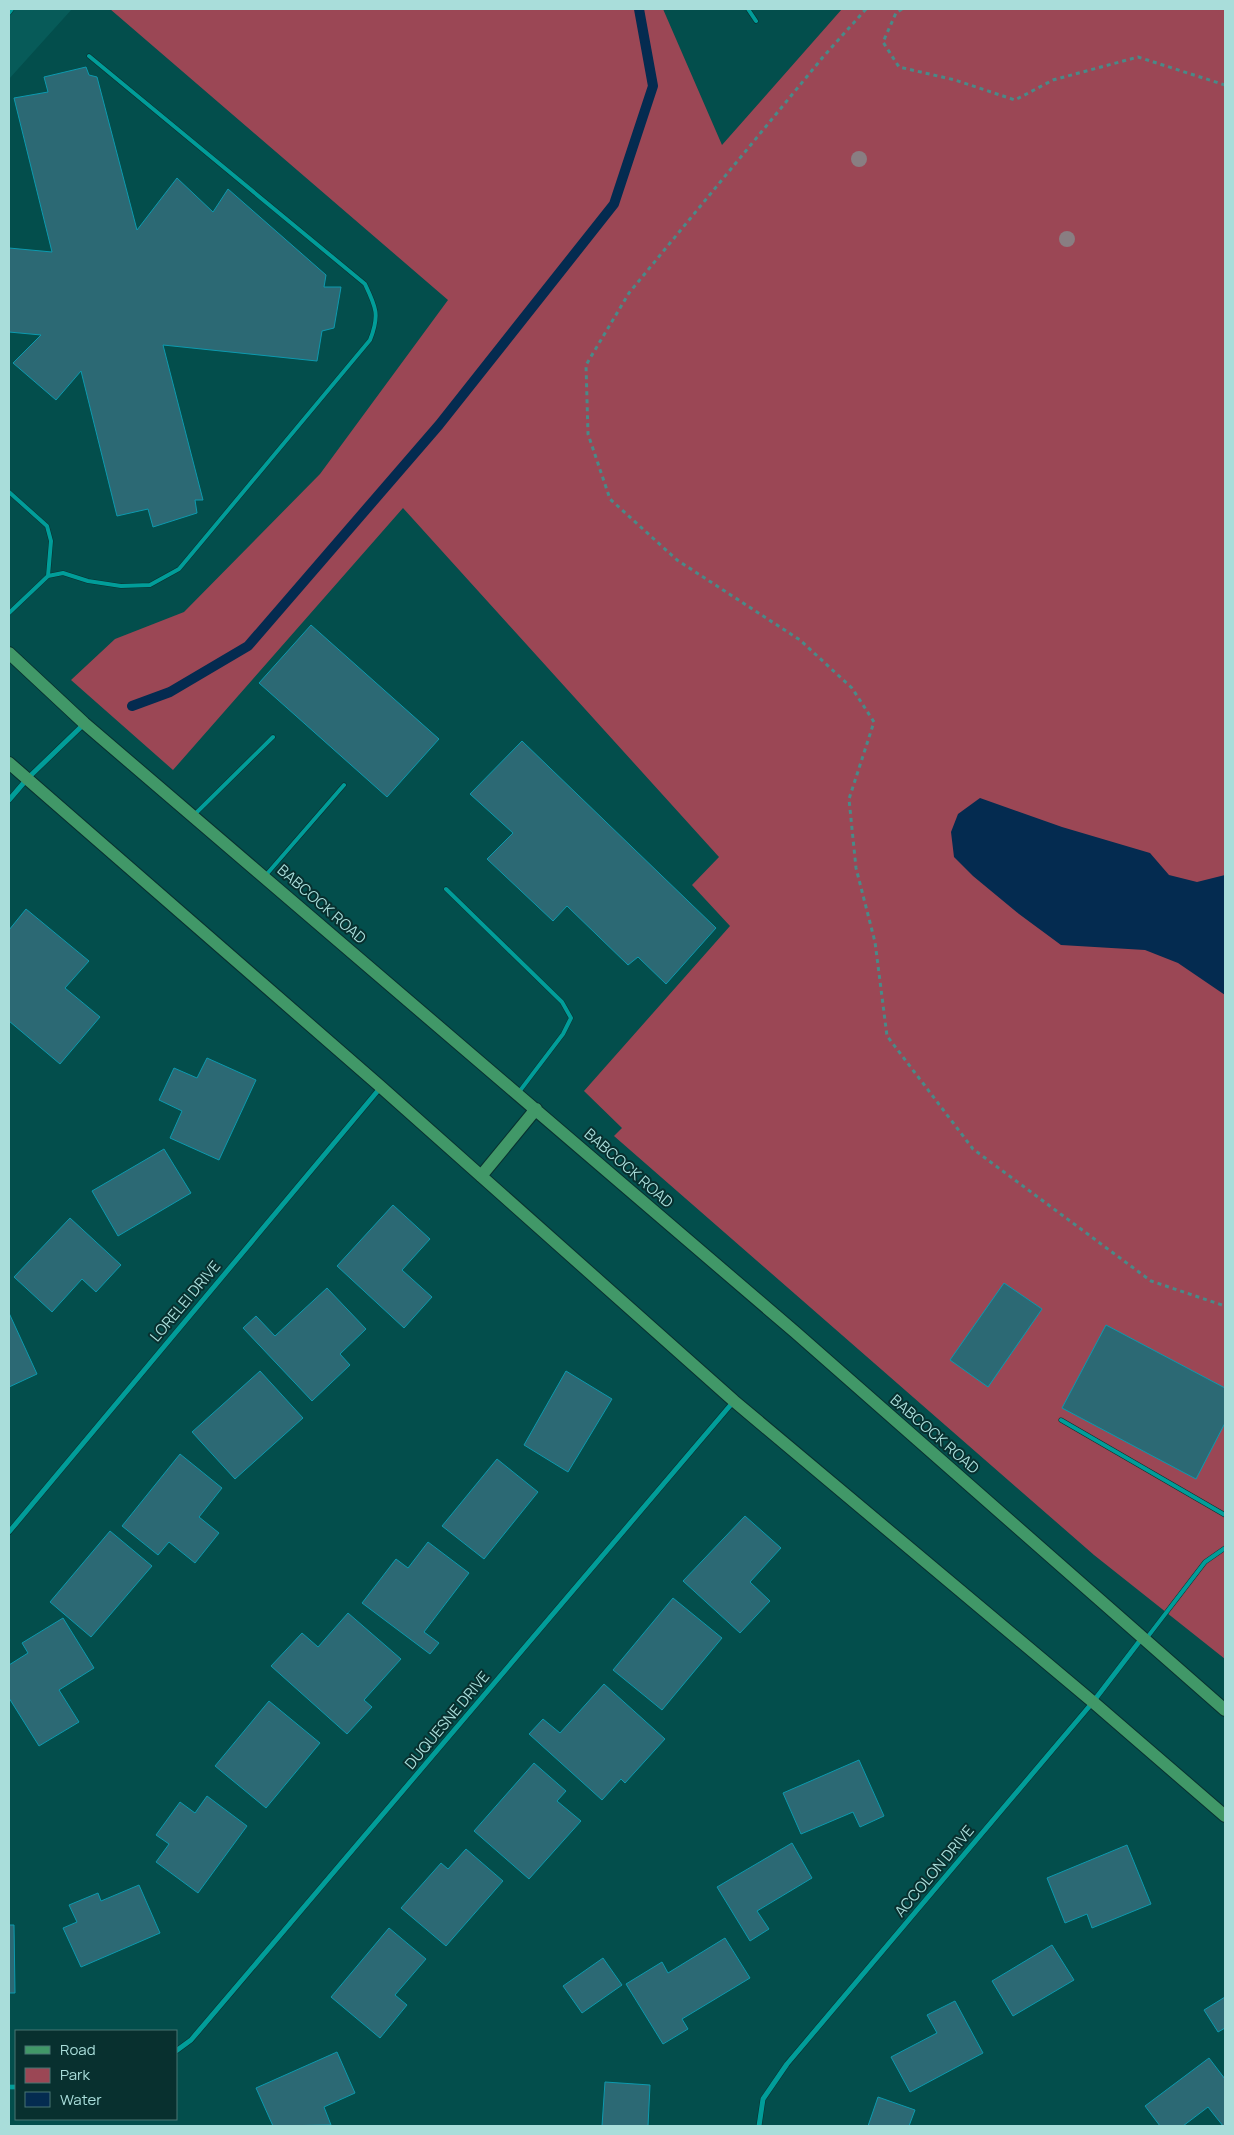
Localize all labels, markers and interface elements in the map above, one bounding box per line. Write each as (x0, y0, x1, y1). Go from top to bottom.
street label: BABCOCK ROAD (273, 860, 371, 948)
street label: BABCOCK ROAD (580, 1124, 678, 1212)
street label: LORELEI DRIVE (145, 1256, 225, 1346)
street label: BABCOCK ROAD (886, 1390, 984, 1478)
street label: DUQUESNE DRIVE (400, 1667, 494, 1773)
street label: ACCOLON DRIVE (889, 1821, 979, 1921)
legend (15, 2030, 178, 2120)
text: Road (60, 2039, 96, 2060)
text: Park (60, 2064, 90, 2085)
text: Water (60, 2089, 102, 2110)

